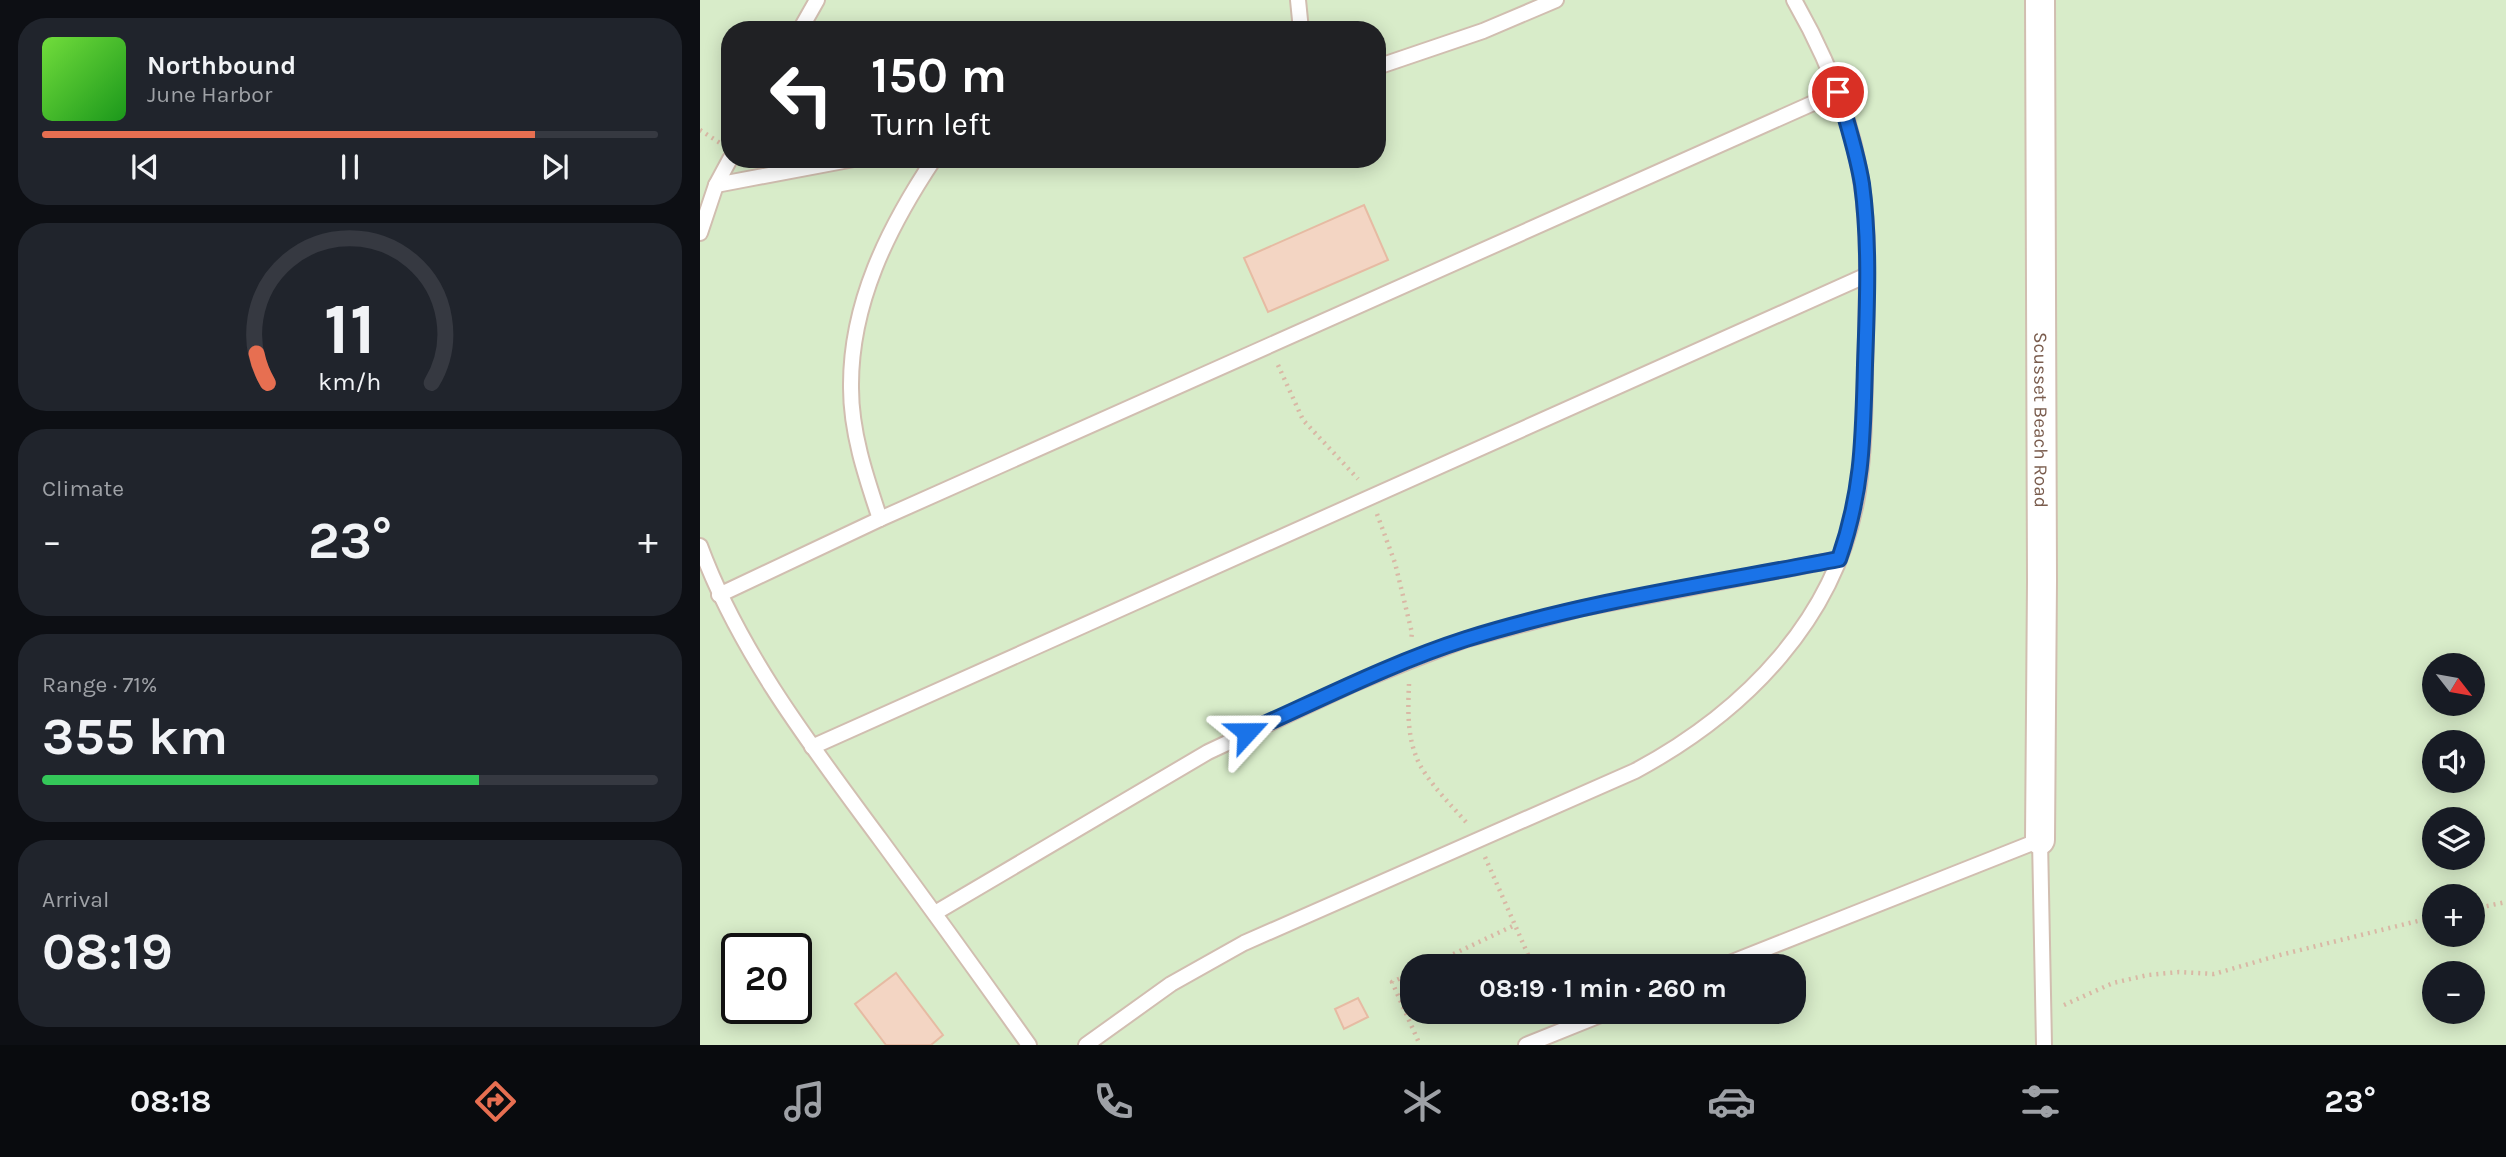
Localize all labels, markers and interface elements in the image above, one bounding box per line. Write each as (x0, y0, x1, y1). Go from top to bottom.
text: 150 m (871, 47, 1007, 104)
icon: left (756, 49, 847, 140)
text: Northbound (147, 50, 296, 81)
pin (1808, 62, 1868, 122)
icon: arrive (1819, 73, 1857, 111)
text: June Harbor (147, 81, 272, 108)
text: Turn left (871, 106, 991, 143)
icon: previous (126, 148, 164, 186)
icon: pause (331, 148, 369, 186)
icon: next (536, 148, 574, 186)
text: 11 (324, 287, 376, 372)
street label: Scusset Beach Road (2029, 332, 2052, 508)
text: km/h (318, 367, 382, 396)
text: Climate (42, 475, 124, 502)
text: 23° (308, 510, 392, 571)
text: − (42, 519, 62, 564)
text: + (638, 519, 658, 564)
north arrow (2422, 653, 2485, 716)
map controls (2422, 653, 2485, 1024)
text: Range · 71% (42, 671, 158, 698)
position arrow (1210, 695, 1284, 769)
text: 355 km (42, 706, 228, 767)
button: sound (2422, 730, 2485, 793)
button: layers (2422, 807, 2485, 870)
button: + (2422, 884, 2485, 947)
text: Arrival (42, 886, 109, 913)
text: 08:19 (42, 921, 173, 982)
speed limit sign: 20 (721, 933, 812, 1024)
button: − (2422, 961, 2485, 1024)
text: 08:19 · 1 min · 260 m (1479, 973, 1727, 1004)
icon: directions (471, 1077, 520, 1126)
icon: music (780, 1077, 829, 1126)
icon: phone (1089, 1077, 1138, 1126)
icon: climate (1398, 1077, 1447, 1126)
icon: car (1707, 1077, 1756, 1126)
icon: filters (2016, 1077, 2065, 1126)
text: 08:18 (130, 1083, 212, 1120)
text: 23° (2324, 1083, 2376, 1120)

